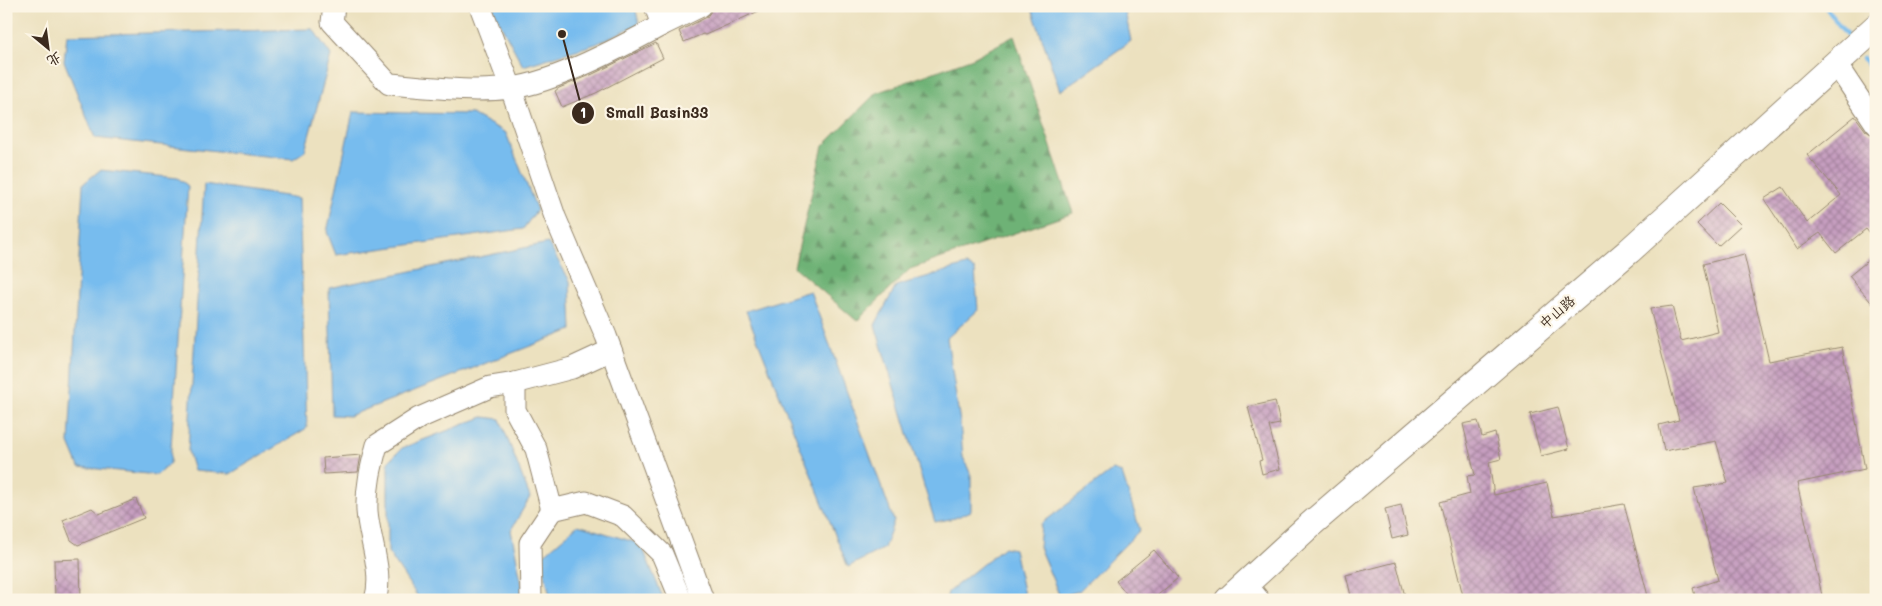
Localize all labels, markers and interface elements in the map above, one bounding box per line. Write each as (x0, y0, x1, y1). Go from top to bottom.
north arrow (22, 22, 72, 72)
text: 北 (44, 48, 65, 72)
callout: Small Basin33 (571, 98, 718, 128)
text: 1 (580, 102, 586, 122)
text: Small Basin33 (606, 102, 708, 122)
street label: 中山路 (1535, 291, 1579, 333)

